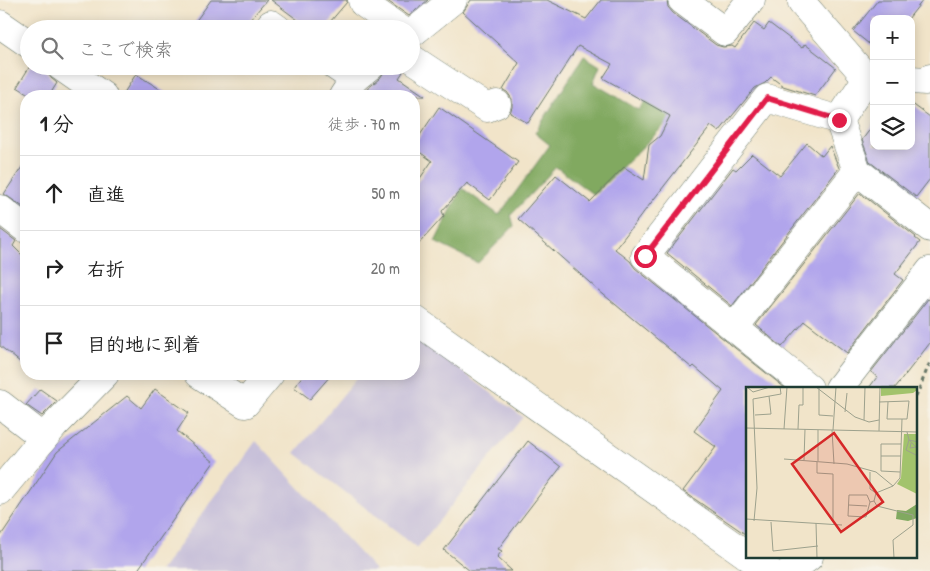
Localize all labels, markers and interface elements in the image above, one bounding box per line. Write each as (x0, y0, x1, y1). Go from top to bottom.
map controls (870, 15, 915, 150)
button: + (870, 15, 915, 60)
search box (20, 20, 420, 75)
icon: search (38, 34, 66, 62)
text: ここで検索 (78, 36, 173, 62)
button: − (870, 60, 915, 105)
button: layers (870, 105, 915, 150)
text: 1 分 (40, 109, 73, 138)
route end (828, 109, 851, 132)
text: 徒歩 · 70 m (328, 113, 400, 135)
icon: ahead (40, 179, 68, 207)
text: 直進 (87, 181, 125, 207)
text: 50 m (372, 182, 400, 204)
route start (634, 245, 657, 268)
icon: right (40, 254, 68, 282)
text: 右折 (87, 256, 125, 282)
text: 20 m (371, 257, 400, 279)
icon: arrive (40, 329, 68, 357)
text: 目的地に到着 (87, 331, 201, 357)
inset map (746, 387, 918, 558)

